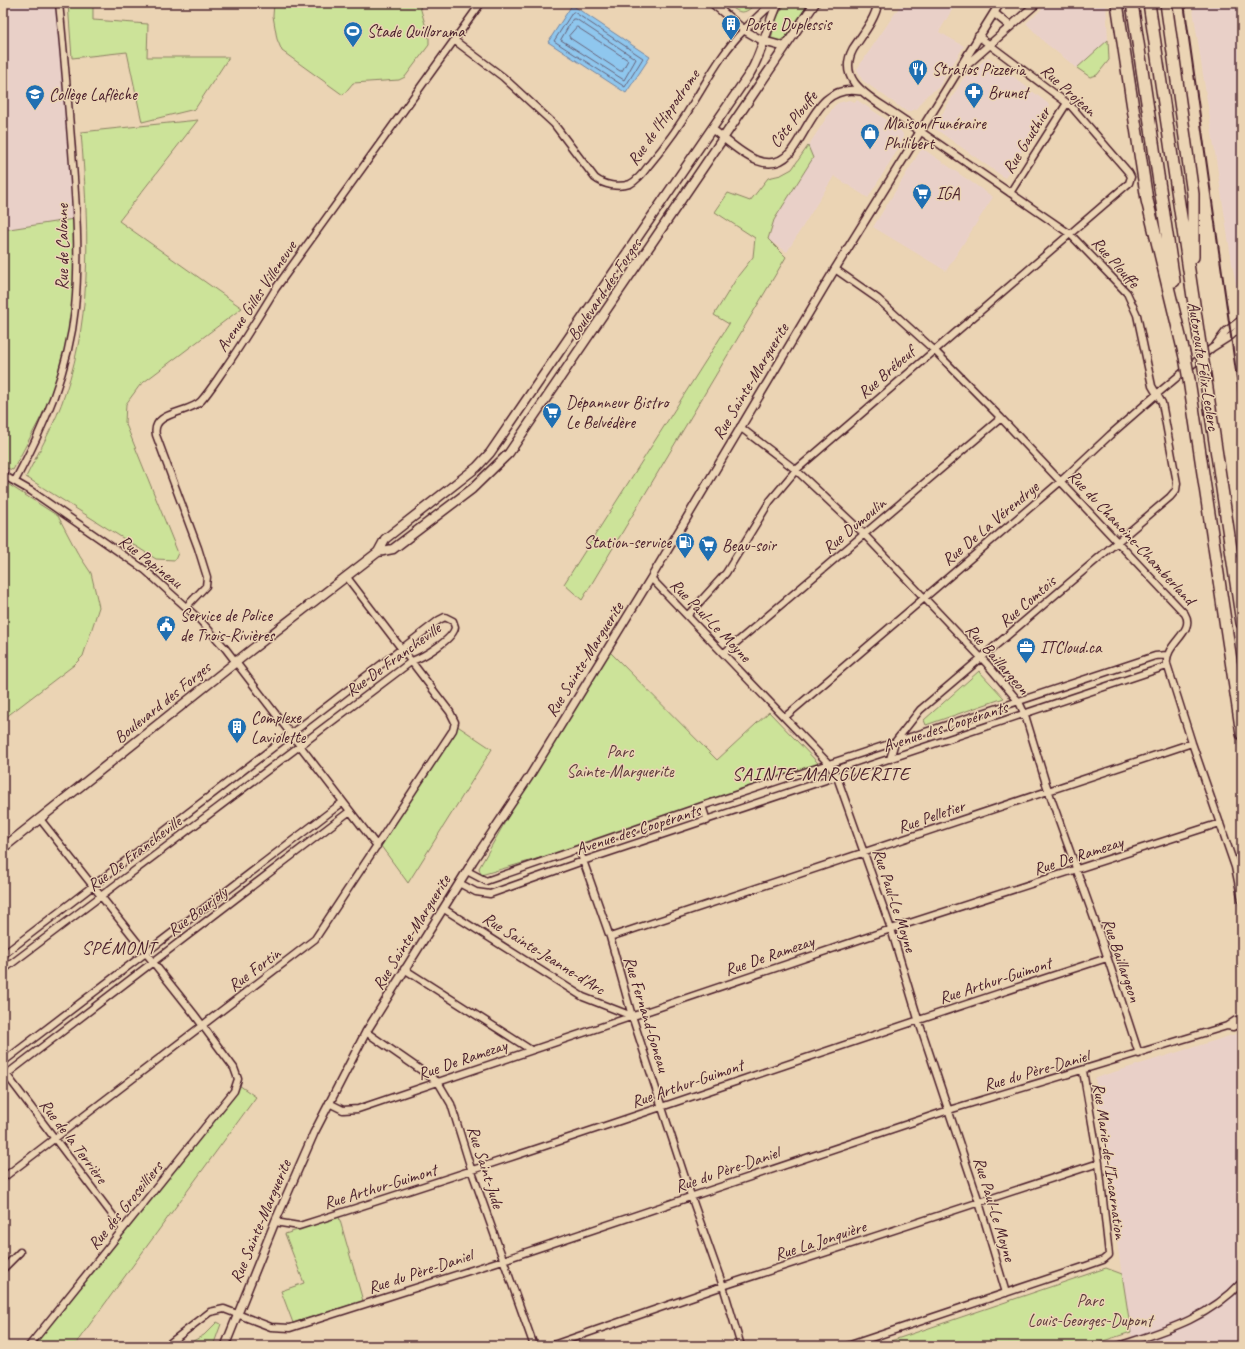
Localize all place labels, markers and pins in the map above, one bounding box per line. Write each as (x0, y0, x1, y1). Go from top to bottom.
building icon: Porte Duplessis (720, 13, 742, 41)
place label: Porte Duplessis (745, 14, 833, 35)
sports icon: Stade Quillorama (342, 20, 364, 48)
place label: Stade Quillorama (367, 21, 466, 42)
restaurant icon: Stratos Pizzeria (907, 58, 929, 86)
place label: Stratos Pizzeria (932, 59, 1027, 80)
pharmacy icon: Brunet (963, 81, 985, 109)
place label: Brunet (988, 82, 1030, 103)
school or university icon: Collège Laflèche (24, 83, 46, 111)
place label: Collège Laflèche (49, 84, 138, 105)
place label: Maison Funéraire Philibert (884, 113, 987, 154)
shop icon: Maison Funéraire Philibert (859, 122, 881, 150)
supermarket icon: IGA (911, 182, 933, 210)
place label: IGA (936, 183, 960, 204)
place label: Dépanneur Bistro Le Belvédère (566, 392, 670, 433)
supermarket icon: Dépanneur Bistro Le Belvédère (541, 401, 563, 429)
fuel station icon: Station-service (674, 531, 696, 559)
place label: Station-service (584, 532, 672, 553)
supermarket icon: Beau-soir (697, 534, 719, 562)
place label: Beau-soir (722, 535, 778, 556)
place label: Service de Police de Trois-Rivières (180, 605, 275, 646)
public building icon: Service de Police de Trois-Rivières (155, 614, 177, 642)
office icon: ITCloud.ca (1015, 636, 1037, 664)
place label: ITCloud.ca (1040, 637, 1103, 658)
place label: Complexe Laviolette (251, 707, 307, 748)
building icon: Complexe Laviolette (226, 716, 248, 744)

